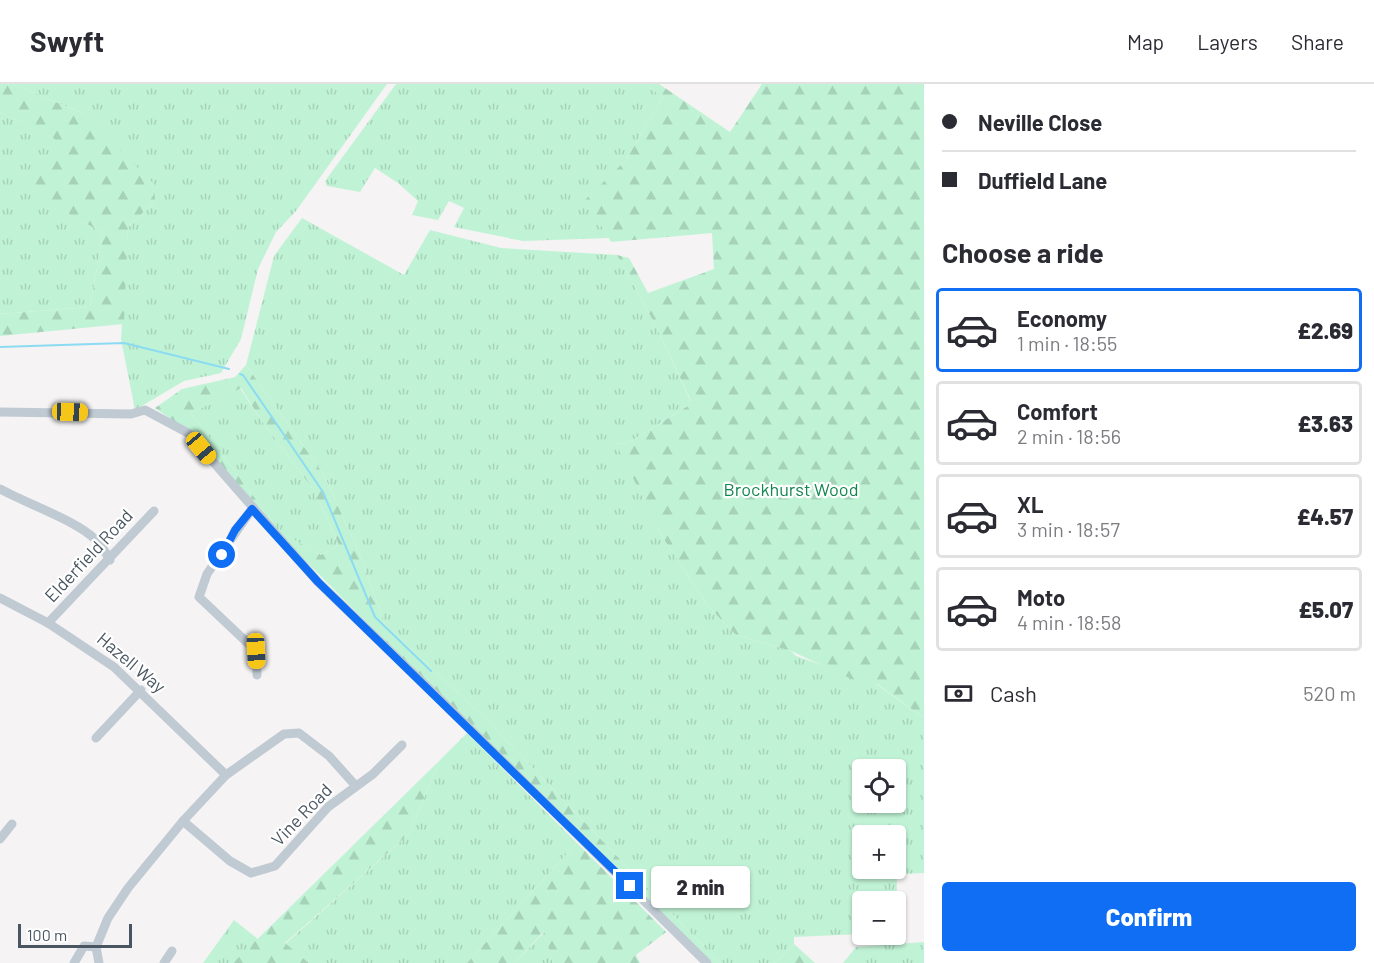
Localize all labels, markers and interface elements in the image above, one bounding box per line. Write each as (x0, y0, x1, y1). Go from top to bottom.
text: Swyft (30, 24, 104, 58)
text: Map (1127, 29, 1164, 54)
text: Layers (1197, 29, 1258, 54)
text: Share (1291, 29, 1344, 54)
text: Neville Close (978, 109, 1102, 135)
text: Duffield Lane (978, 167, 1107, 193)
text: Choose a ride (942, 236, 1104, 268)
icon: car (945, 303, 999, 357)
text: Economy (1017, 305, 1107, 331)
text: £2.69 (1297, 317, 1353, 343)
text: 1 min · 18:55 (1017, 331, 1117, 355)
icon: car (945, 396, 999, 450)
text: Comfort (1017, 398, 1098, 424)
car (52, 402, 88, 422)
text: £3.63 (1297, 410, 1353, 436)
text: 2 min · 18:56 (1017, 424, 1121, 448)
car (183, 428, 219, 468)
park label: Brockhurst Wood (724, 478, 858, 500)
icon: car (945, 489, 999, 543)
text: XL (1017, 491, 1043, 517)
text: £4.57 (1297, 503, 1353, 529)
street label: Elderfield Road (40, 504, 137, 606)
text: 3 min · 18:57 (1017, 517, 1120, 541)
route start (208, 541, 235, 568)
icon: car (945, 582, 999, 636)
text: Moto (1017, 584, 1065, 610)
text: £5.07 (1298, 596, 1353, 622)
text: 4 min · 18:58 (1017, 610, 1122, 634)
street label: Hazell Way (93, 627, 170, 697)
car (246, 633, 266, 669)
icon: cash (942, 677, 975, 710)
text: Cash (990, 680, 1037, 706)
text: 520 m (1303, 681, 1356, 705)
map controls (852, 759, 906, 945)
button: locate (852, 759, 906, 813)
street label: Vine Road (266, 779, 336, 850)
button: + (852, 825, 906, 879)
callout: 2 min (651, 865, 750, 907)
route end (616, 872, 643, 899)
text: 2 min (676, 875, 725, 899)
button: Confirm (942, 882, 1356, 951)
button: − (852, 891, 906, 945)
scale bar (18, 921, 132, 948)
text: 100 m (27, 925, 67, 944)

